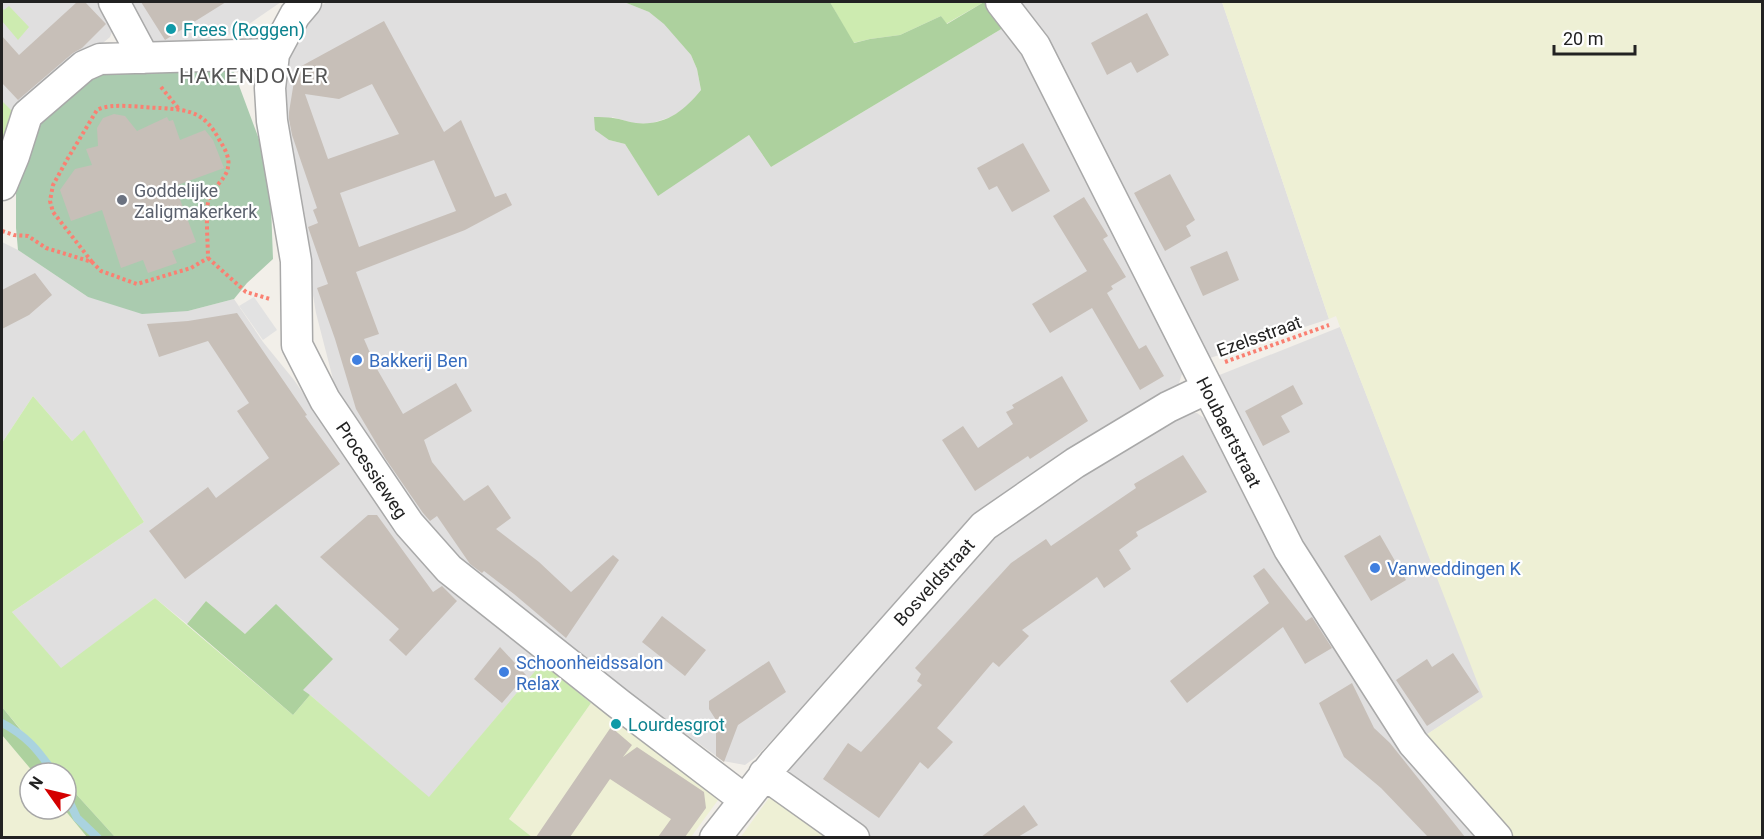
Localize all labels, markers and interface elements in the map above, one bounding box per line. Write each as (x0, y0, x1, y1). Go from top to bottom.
scale bar (1554, 18, 1635, 56)
place label: Frees (Roggen) (183, 19, 305, 41)
marker: Frees (Roggen) (164, 22, 178, 36)
text: 20 m (1563, 28, 1603, 49)
district label: HAKENDOVER (179, 64, 329, 88)
place label: Goddelijke Zaligmakerkerk (134, 180, 258, 222)
marker: Goddelijke Zaligmakerkerk (115, 193, 129, 207)
street label: Ezelsstraat (1214, 311, 1304, 361)
place label: Bakkerij Ben (369, 350, 468, 371)
marker: Bakkerij Ben (350, 353, 364, 367)
street label: Houbaertstraat (1192, 373, 1266, 491)
street label: Processieweg (332, 418, 412, 522)
street label: Bosveldstraat (889, 534, 979, 630)
place label: Vanweddingen K (1387, 558, 1522, 579)
marker: Vanweddingen K (1368, 561, 1382, 575)
place label: Schoonheidssalon Relax (516, 652, 663, 694)
marker: Schoonheidssalon Relax (497, 665, 511, 679)
place label: Lourdesgrot (628, 714, 725, 735)
marker: Lourdesgrot (609, 717, 623, 731)
north arrow (18, 761, 78, 821)
text: N (25, 773, 47, 793)

